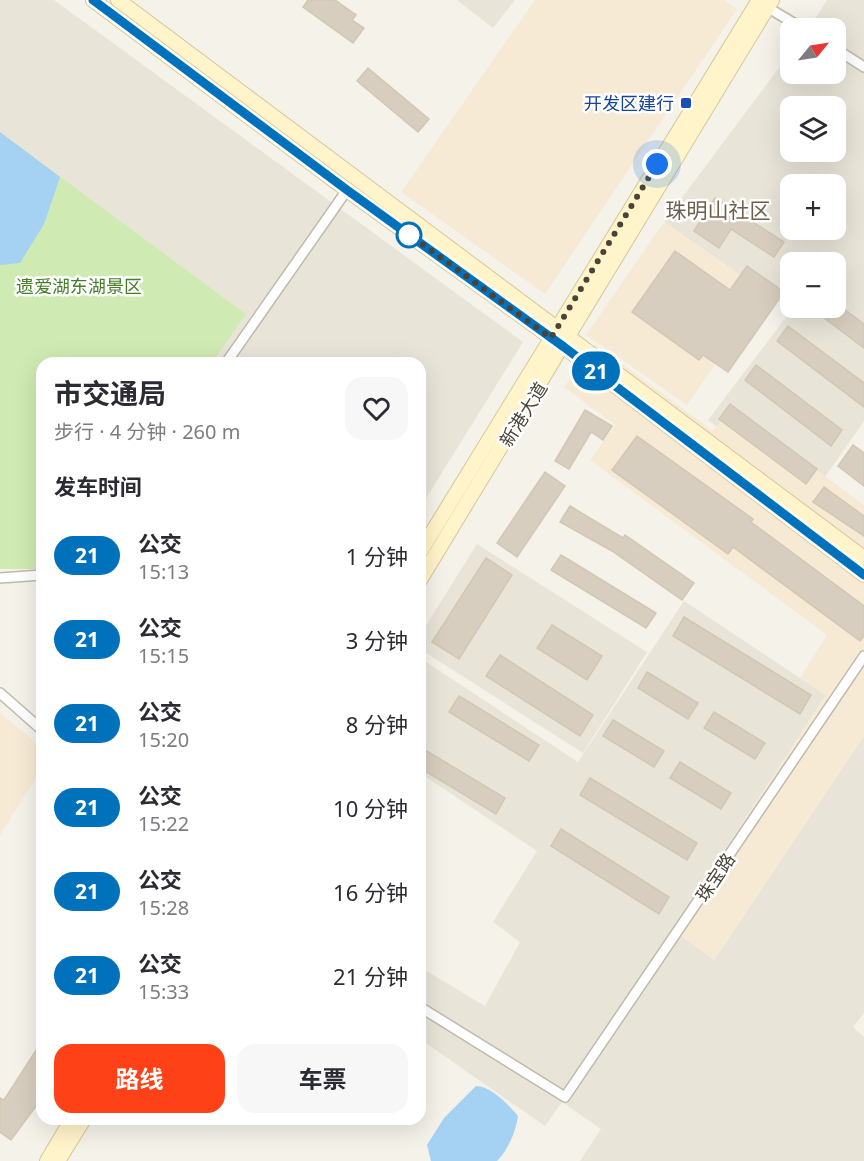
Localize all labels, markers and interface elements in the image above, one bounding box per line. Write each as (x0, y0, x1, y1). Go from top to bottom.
north arrow (780, 18, 846, 84)
map controls (780, 18, 846, 318)
place label: 开发区建行 (584, 91, 674, 115)
marker: 开发区建行 (679, 96, 693, 110)
button: layers (780, 96, 846, 162)
your location (642, 149, 672, 179)
button: + (780, 174, 846, 240)
district label: 珠明山社区 (666, 196, 771, 224)
unlabelled marker (396, 222, 422, 248)
button: − (780, 252, 846, 318)
park label: 遗爱湖东湖景区 (16, 274, 142, 298)
line badge: 21 (569, 352, 623, 391)
text: 21 (584, 357, 608, 385)
text: 市交通局 (54, 374, 166, 412)
button: heart (345, 377, 408, 440)
street label: 新港大道 (494, 377, 552, 451)
text: 步行 · 4 分钟 · 260 m (54, 418, 240, 445)
text: 发车时间 (54, 471, 142, 501)
text: 公交 (138, 528, 182, 558)
text: 21 (75, 541, 99, 569)
text: 1 分钟 (346, 541, 408, 571)
text: 15:13 (138, 558, 189, 585)
text: 公交 (138, 612, 182, 642)
text: 21 (75, 625, 99, 653)
text: 3 分钟 (346, 625, 408, 655)
text: 15:15 (138, 642, 189, 669)
text: 公交 (138, 696, 182, 726)
text: 21 (75, 709, 99, 737)
text: 8 分钟 (346, 709, 408, 739)
text: 15:20 (138, 726, 189, 753)
text: 公交 (138, 780, 182, 810)
text: 21 (75, 793, 99, 821)
text: 10 分钟 (333, 793, 408, 823)
text: 15:22 (138, 810, 189, 837)
street label: 珠宝路 (690, 848, 740, 906)
text: 公交 (138, 864, 182, 894)
text: 21 (75, 877, 99, 905)
text: 16 分钟 (333, 877, 408, 907)
text: 15:28 (138, 894, 189, 921)
text: 公交 (138, 948, 182, 978)
text: 21 (75, 961, 99, 989)
text: 21 分钟 (333, 961, 408, 991)
text: 15:33 (138, 978, 189, 1005)
button: 路线 (54, 1044, 225, 1113)
button: 车票 (237, 1044, 408, 1113)

